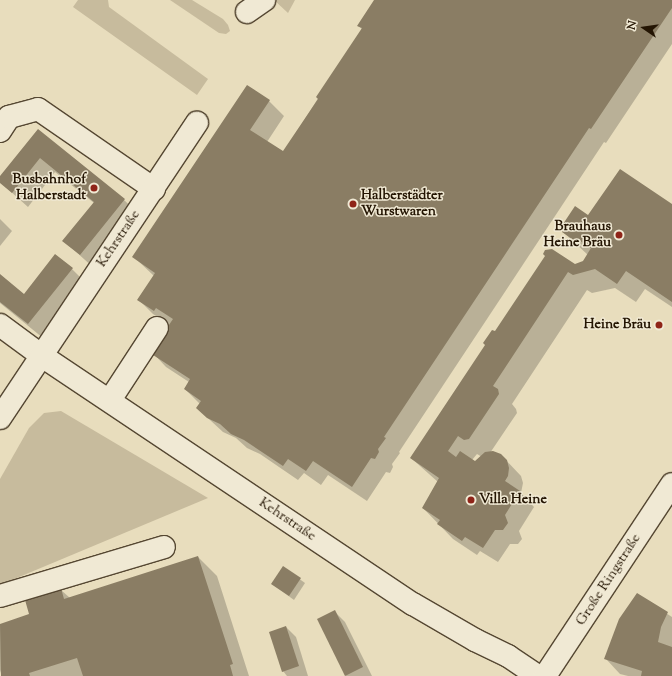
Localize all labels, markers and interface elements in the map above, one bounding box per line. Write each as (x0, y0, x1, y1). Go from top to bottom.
north arrow (624, 8, 664, 48)
text: N (624, 19, 641, 31)
place label: Busbahnhof Halberstadt (13, 172, 86, 204)
marker: Busbahnhof Halberstadt (89, 183, 99, 193)
place label: Halberstädter Wurstwaren (361, 188, 443, 220)
marker: Halberstädter Wurstwaren (348, 199, 358, 209)
street label: Kehrstraße (94, 207, 144, 271)
place label: Brauhaus Heine Bräu (543, 219, 611, 252)
marker: Brauhaus Heine Bräu (614, 230, 624, 240)
place label: Heine Bräu (583, 317, 651, 333)
marker: Heine Bräu (654, 320, 664, 330)
place label: Villa Heine (479, 492, 547, 508)
street label: Kehrstraße (255, 495, 319, 545)
marker: Villa Heine (466, 495, 476, 505)
street label: Große Ringstraße (573, 531, 645, 629)

